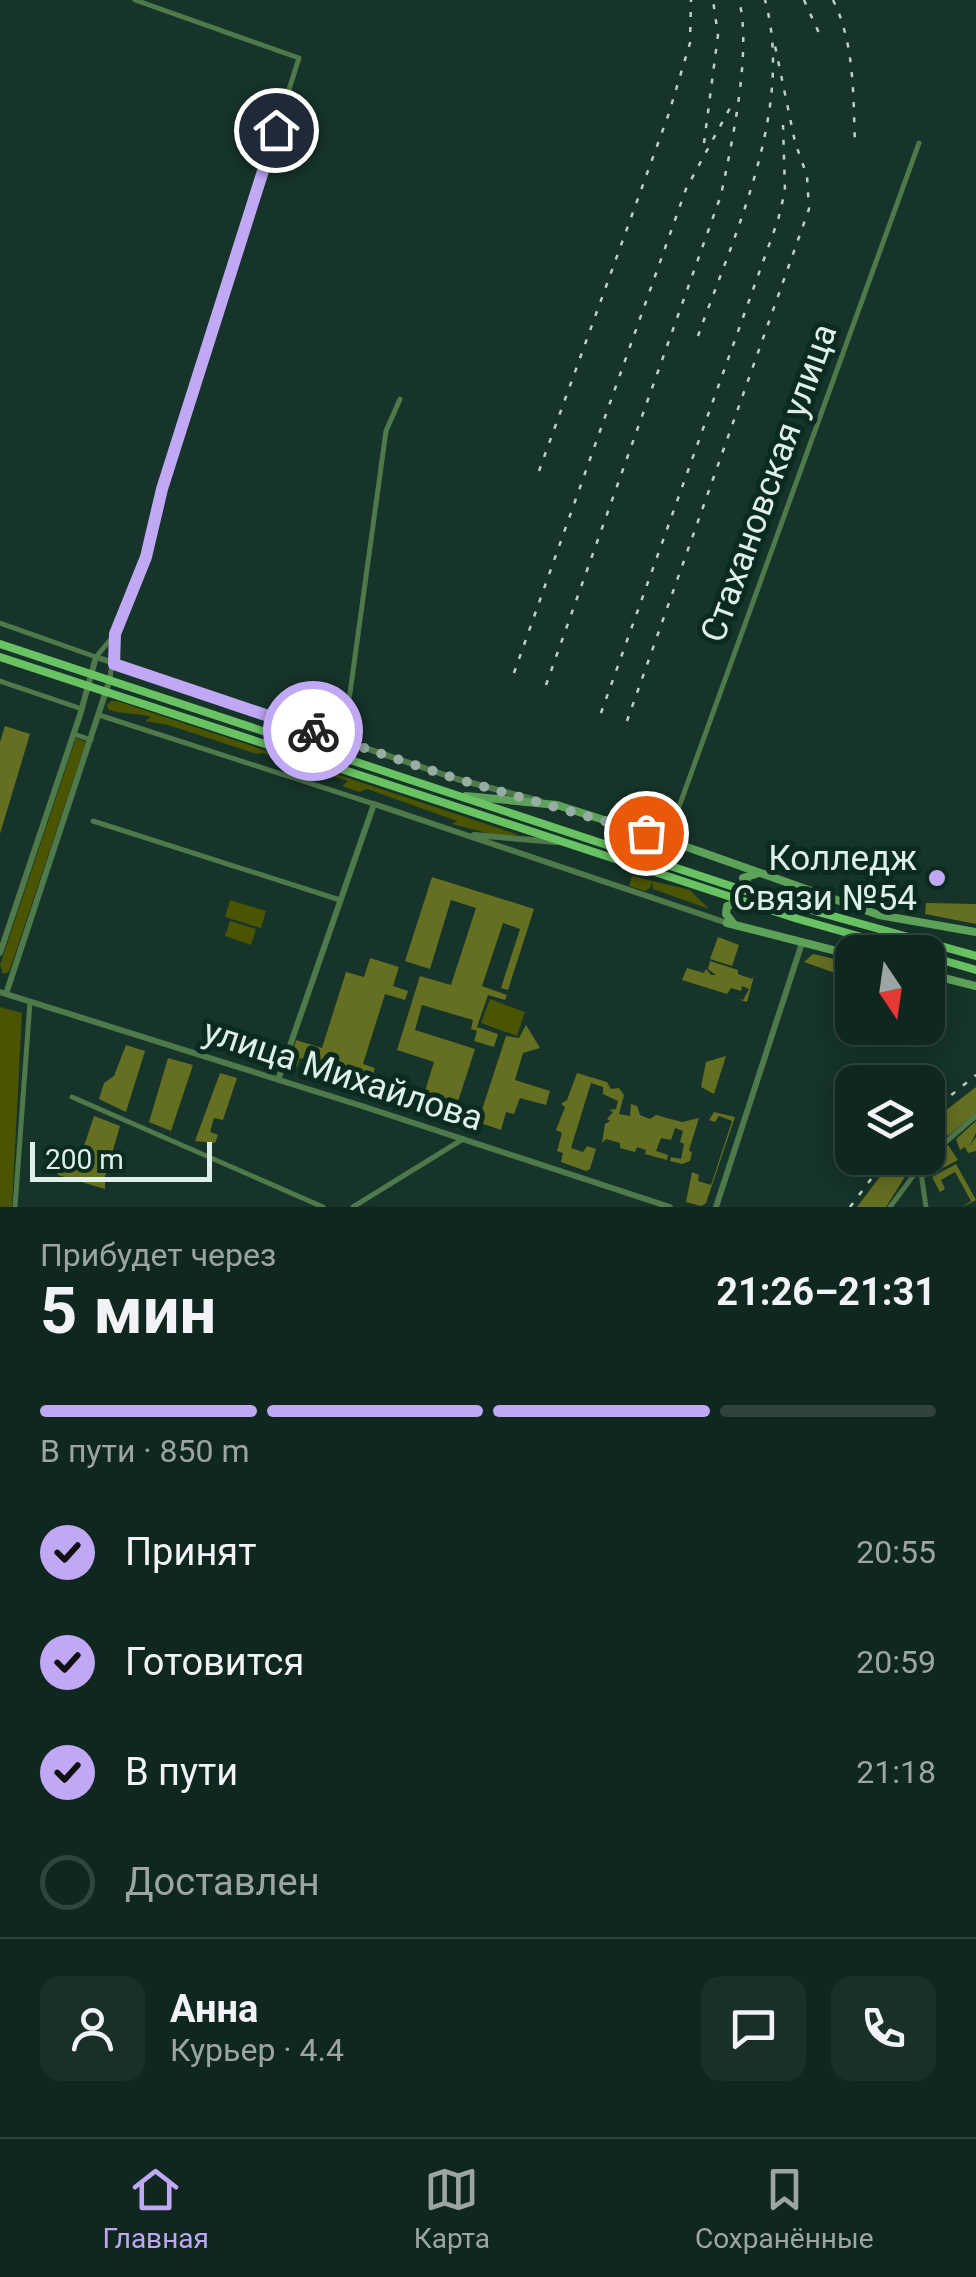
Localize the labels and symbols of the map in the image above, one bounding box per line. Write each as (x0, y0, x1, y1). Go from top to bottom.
pin (234, 88, 319, 173)
street label: Стахановская улица (692, 319, 846, 647)
courier (263, 681, 363, 781)
pin (604, 791, 689, 876)
place label: Колледж Связи №54 (733, 838, 917, 919)
marker: Колледж Связи №54 (926, 867, 948, 889)
north arrow (835, 935, 945, 1045)
street label: улица Михайлова (198, 1010, 488, 1140)
scale bar (30, 1137, 212, 1182)

